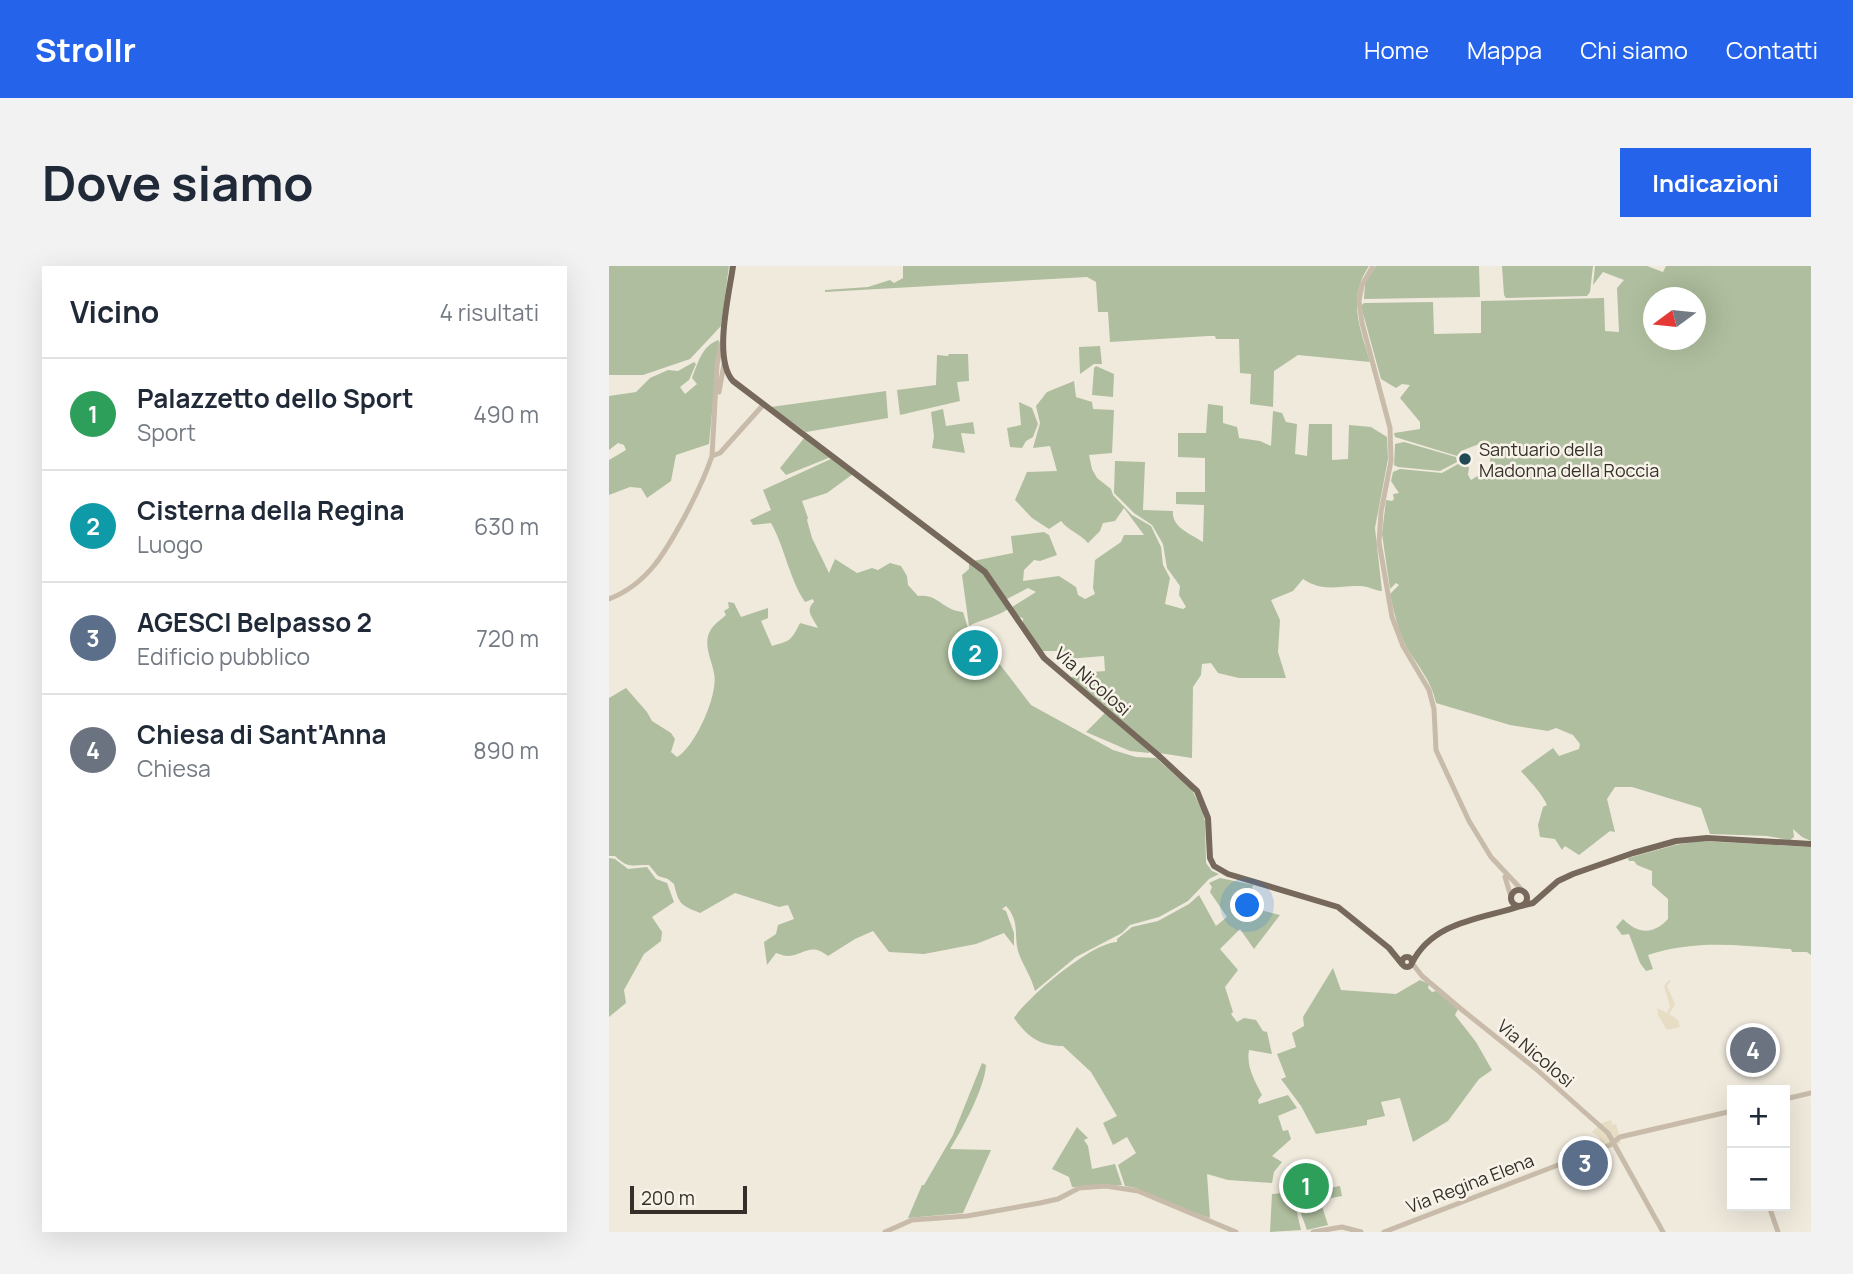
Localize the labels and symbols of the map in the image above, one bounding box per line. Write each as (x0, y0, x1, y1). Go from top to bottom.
north arrow (1643, 287, 1706, 350)
place label: Santuario della Madonna della Roccia (1479, 437, 1659, 482)
marker: Santuario della Madonna della Roccia (1457, 451, 1473, 467)
pin: 2 (952, 627, 998, 679)
street label: Via Nicolosi (1050, 641, 1136, 721)
your location (1230, 888, 1264, 922)
street label: Via Nicolosi (1492, 1014, 1580, 1092)
pin: 4 (1730, 1024, 1776, 1076)
pin: 3 (1562, 1137, 1608, 1189)
street label: Via Regina Elena (1403, 1148, 1537, 1218)
pin: 1 (1283, 1160, 1329, 1212)
scale bar (630, 1183, 747, 1215)

